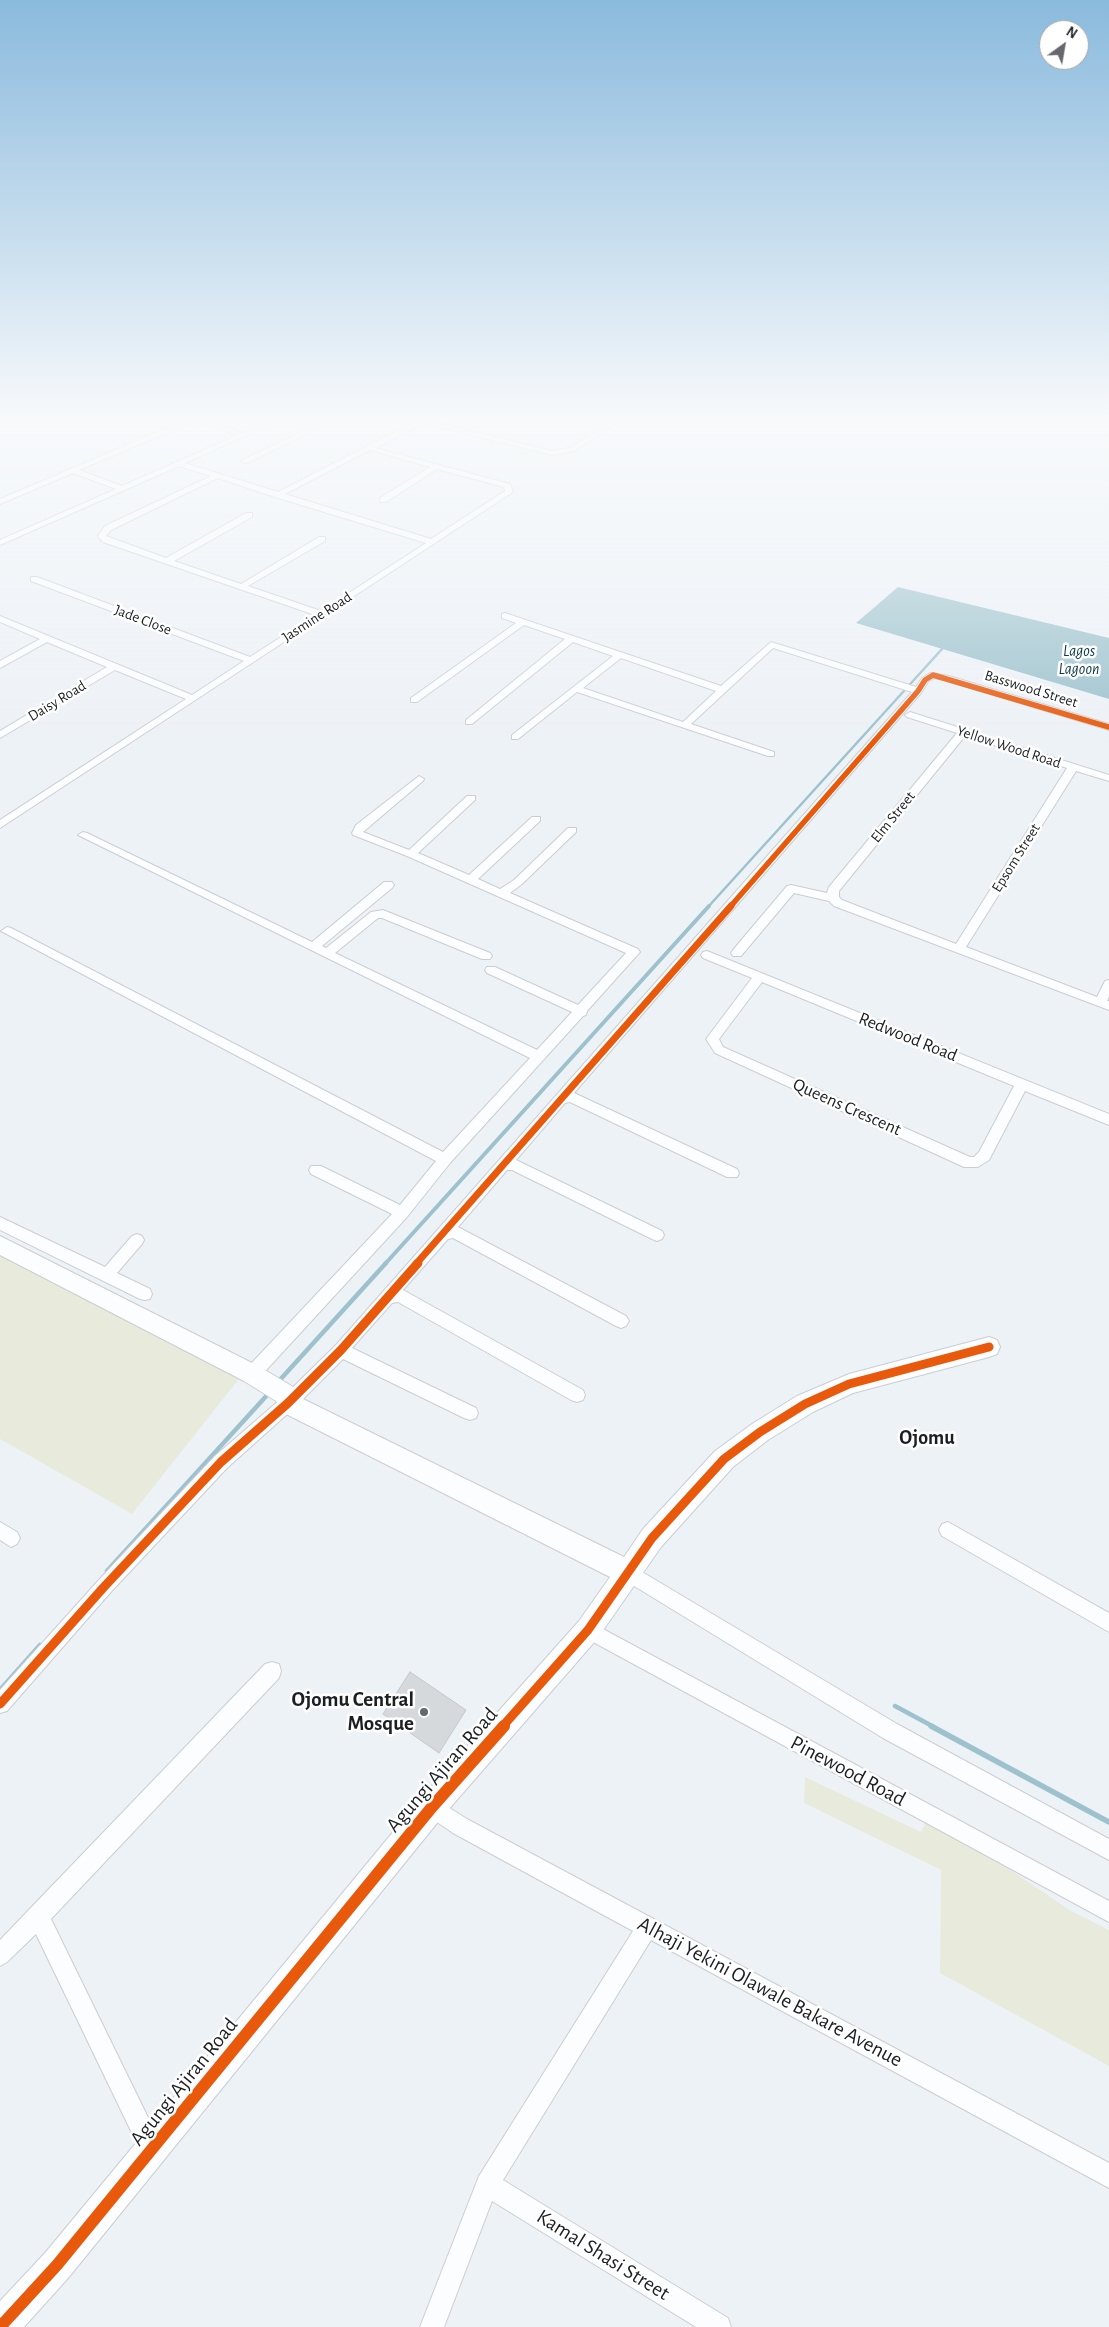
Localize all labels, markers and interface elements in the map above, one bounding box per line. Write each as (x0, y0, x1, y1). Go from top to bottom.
north arrow (1039, 20, 1089, 70)
text: N (1064, 25, 1079, 42)
street label: Jasmine Road (279, 588, 355, 646)
street label: Jade Close (112, 601, 174, 639)
water label: Lagos Lagoon (1059, 641, 1099, 679)
street label: Basswood Street (982, 666, 1080, 712)
street label: Daisy Road (25, 677, 89, 725)
street label: Yellow Wood Road (955, 722, 1063, 772)
street label: Elm Street (867, 788, 919, 846)
street label: Epsom Street (988, 820, 1044, 896)
street label: Redwood Road (855, 1007, 961, 1067)
street label: Queens Crescent (790, 1074, 904, 1140)
district label: Ojomu (899, 1426, 955, 1450)
place label: Ojomu Central Mosque (291, 1687, 414, 1737)
street label: Agungi Ajiran Road (381, 1702, 503, 1838)
marker: Ojomu Central Mosque (418, 1706, 430, 1718)
street label: Pinewood Road (786, 1730, 910, 1812)
street label: Alhaji Yekini Olawale Bakare Avenue (633, 1911, 907, 2073)
street label: Agungi Ajiran Road (125, 2013, 243, 2151)
street label: Kamal Shasi Street (532, 2204, 674, 2306)

